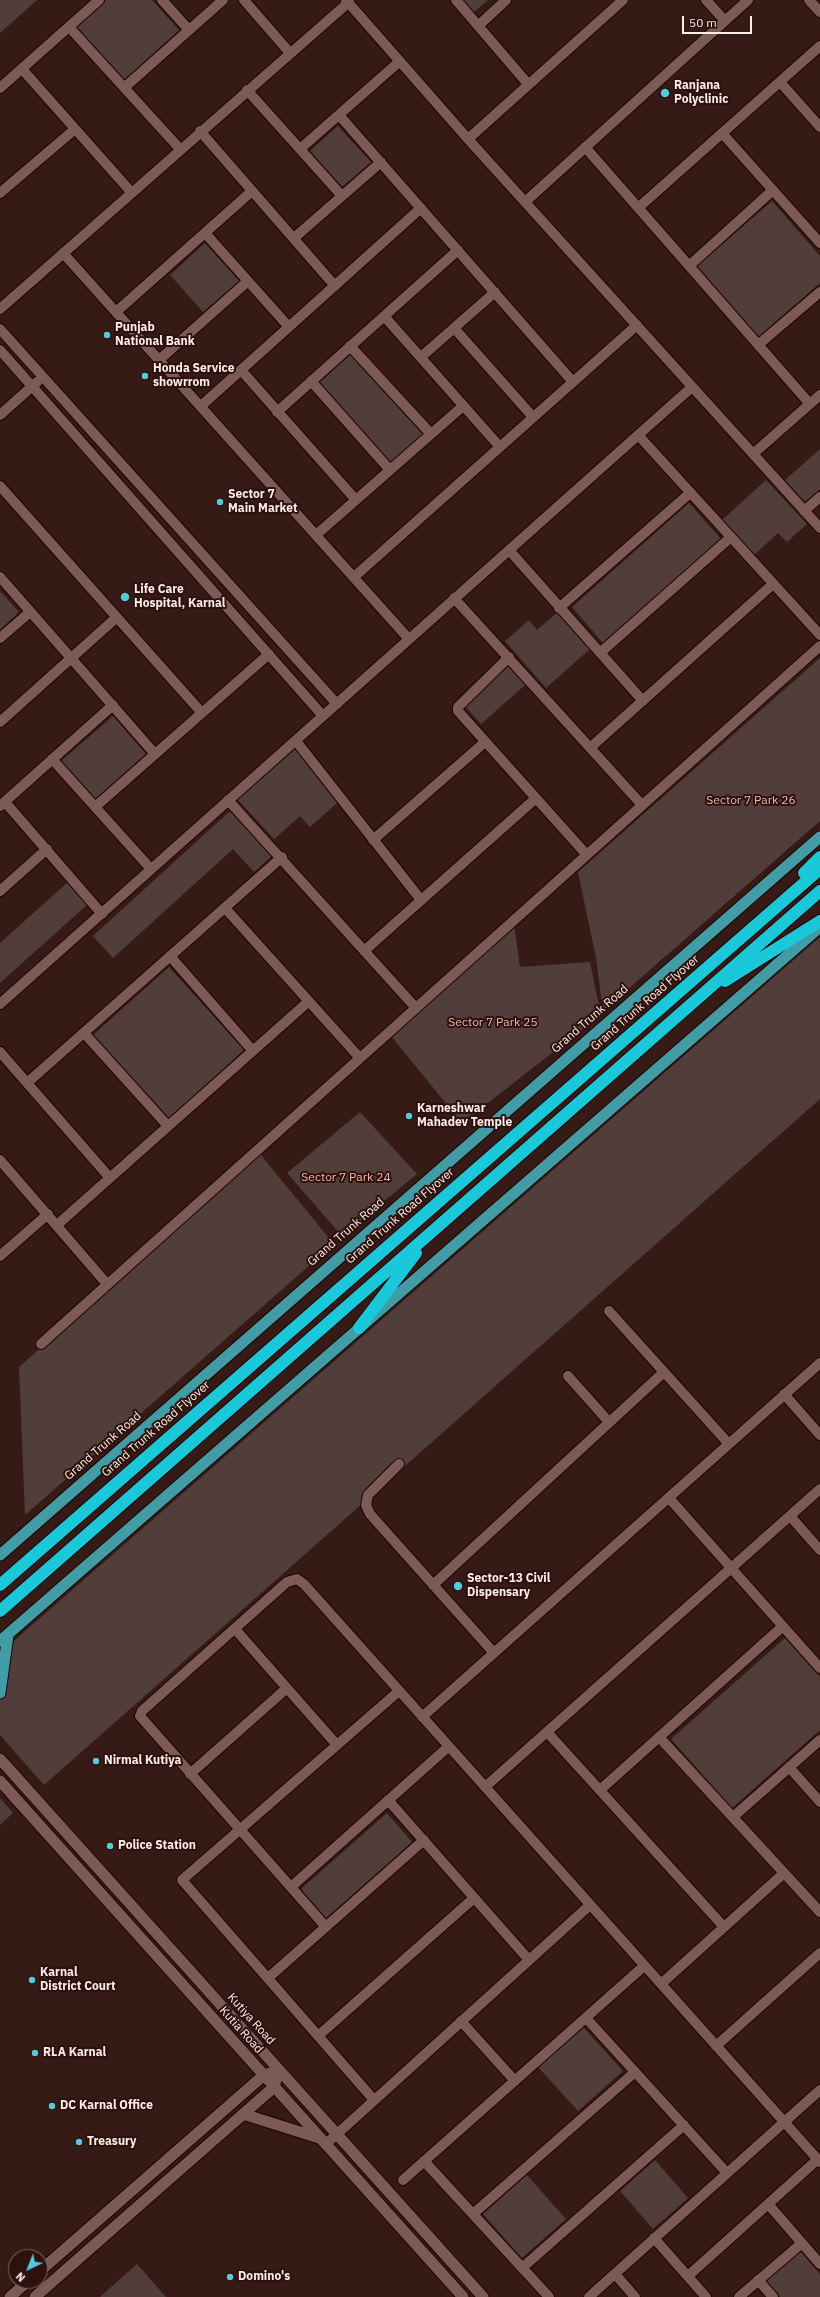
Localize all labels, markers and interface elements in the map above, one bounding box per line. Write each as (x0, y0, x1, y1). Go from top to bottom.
scale bar (684, 8, 754, 34)
text: 50 m (689, 15, 717, 30)
place label: Ranjana Polyclinic (674, 79, 728, 107)
marker: Ranjana Polyclinic (659, 87, 671, 99)
place label: Punjab National Bank (115, 321, 195, 349)
marker: Punjab National Bank (102, 330, 112, 340)
place label: Honda Service showrrom (153, 362, 235, 390)
marker: Honda Service showrrom (140, 371, 150, 381)
place label: Sector 7 Main Market (228, 488, 298, 516)
marker: Sector 7 Main Market (215, 497, 225, 507)
place label: Life Care Hospital, Karnal (134, 583, 225, 611)
marker: Life Care Hospital, Karnal (119, 591, 131, 603)
park label: Sector 7 Park 26 (706, 794, 796, 808)
street label: Grand Trunk Road Flyover (588, 952, 702, 1054)
street label: Grand Trunk Road (549, 982, 631, 1056)
park label: Sector 7 Park 25 (448, 1016, 538, 1030)
place label: Karneshwar Mahadev Temple (417, 1102, 512, 1130)
marker: Karneshwar Mahadev Temple (404, 1111, 414, 1121)
street label: Grand Trunk Road Flyover (343, 1165, 457, 1267)
park label: Sector 7 Park 24 (301, 1171, 391, 1185)
street label: Grand Trunk Road (305, 1195, 387, 1269)
street label: Grand Trunk Road Flyover (99, 1378, 213, 1480)
street label: Grand Trunk Road (62, 1409, 144, 1483)
place label: Sector-13 Civil Dispensary (467, 1572, 550, 1600)
marker: Sector-13 Civil Dispensary (452, 1580, 464, 1592)
place label: Nirmal Kutiya (104, 1754, 181, 1768)
marker: Nirmal Kutiya (91, 1756, 101, 1766)
place label: Police Station (118, 1839, 196, 1853)
marker: Police Station (105, 1841, 115, 1851)
place label: Karnal District Court (40, 1966, 115, 1994)
marker: Karnal District Court (27, 1975, 37, 1985)
street label: Kutiya Road (224, 1990, 278, 2048)
street label: Kutia Road (216, 2004, 266, 2056)
place label: RLA Karnal (43, 2046, 106, 2060)
marker: RLA Karnal (30, 2048, 40, 2058)
place label: DC Karnal Office (60, 2099, 153, 2113)
marker: DC Karnal Office (47, 2101, 57, 2111)
place label: Treasury (87, 2135, 136, 2149)
marker: Treasury (74, 2137, 84, 2147)
north arrow (8, 2249, 48, 2289)
text: N (13, 2269, 28, 2285)
place label: Domino's (238, 2270, 290, 2284)
marker: Domino's (225, 2272, 235, 2282)

